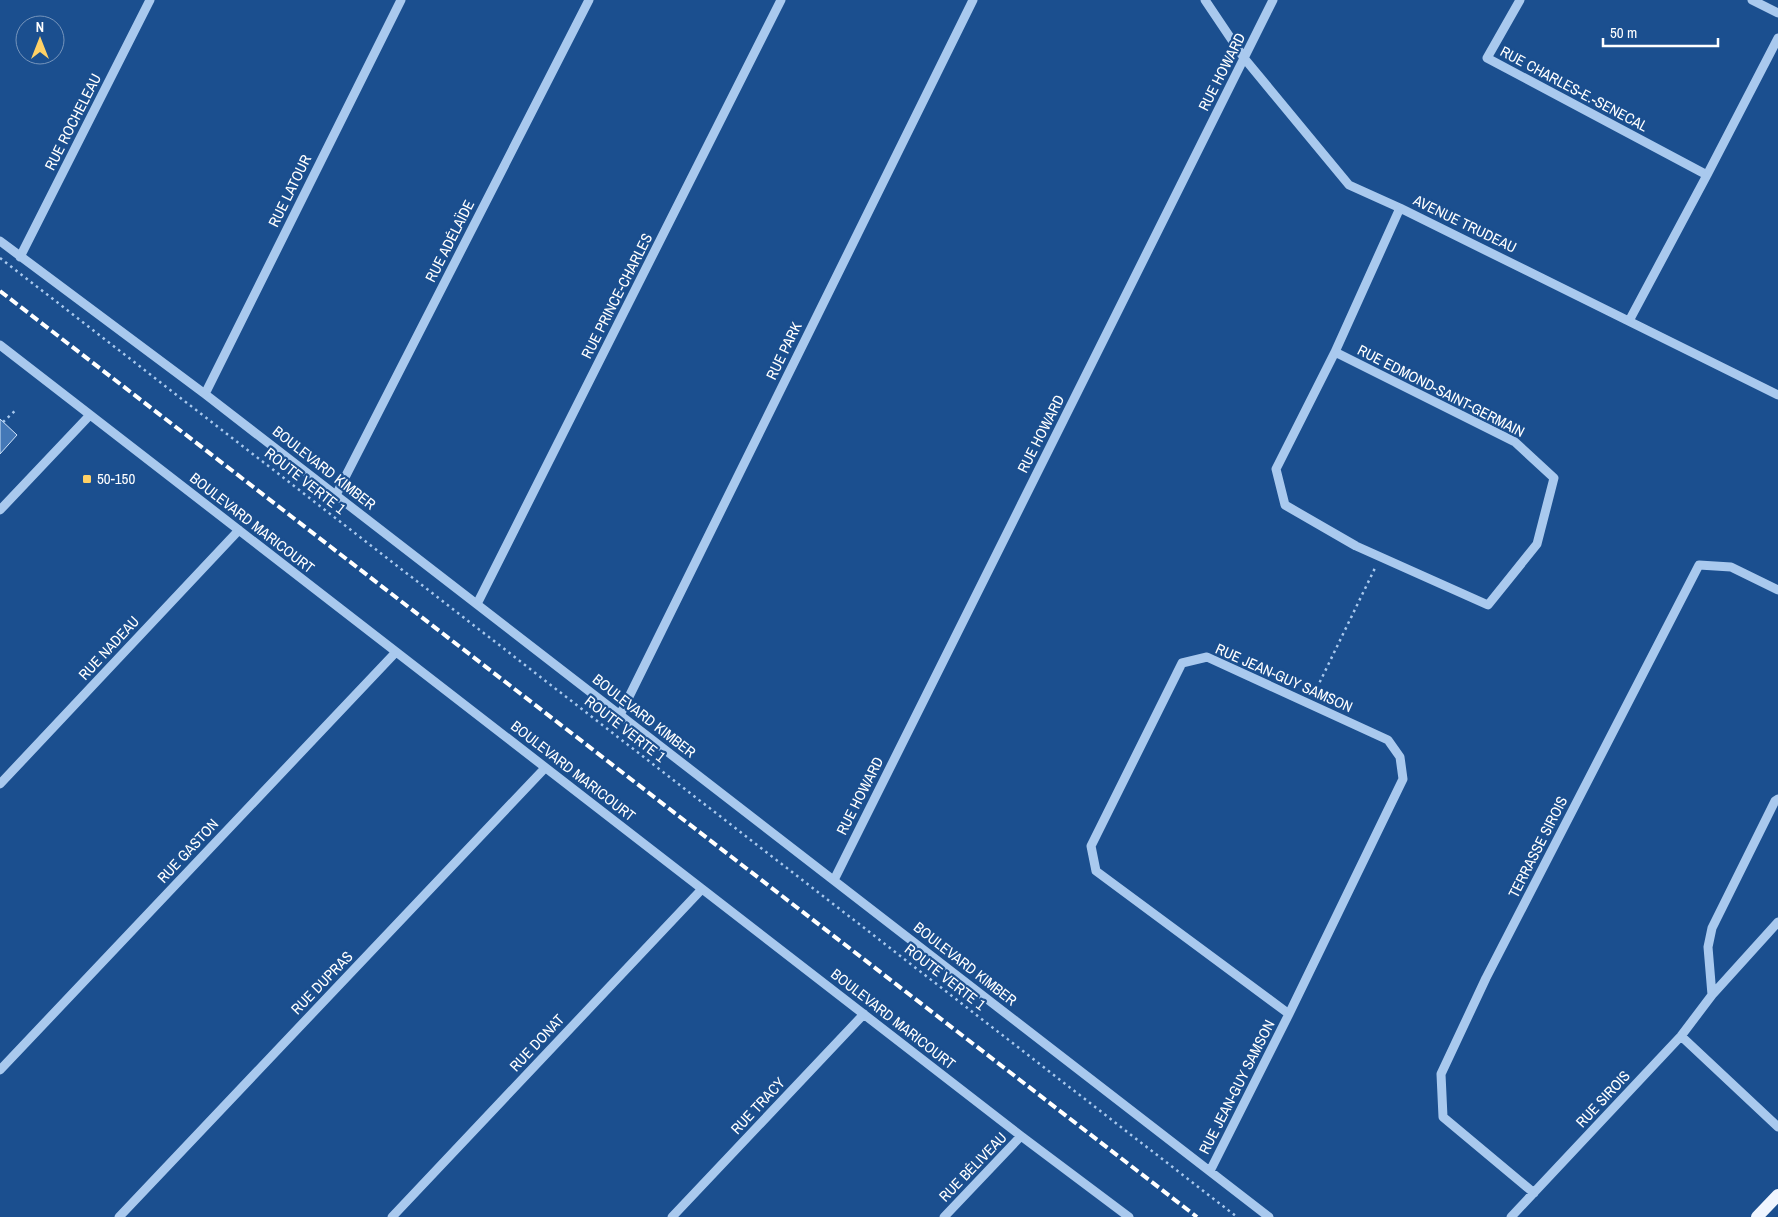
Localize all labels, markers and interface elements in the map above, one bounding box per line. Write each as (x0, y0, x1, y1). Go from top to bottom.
north arrow (15, 15, 65, 65)
scale bar (1603, 15, 1718, 47)
text: N (36, 18, 44, 36)
text: 50 m (1610, 22, 1637, 43)
street label: RUE HOWARD (1193, 29, 1250, 114)
street label: RUE CHARLES-E.-SENECAL (1497, 41, 1652, 137)
street label: RUE ROCHELEAU (39, 70, 106, 174)
street label: RUE LATOUR (263, 151, 316, 231)
street label: AVENUE TRUDEAU (1409, 189, 1520, 258)
street label: RUE ADÉLAÏDE (420, 196, 479, 285)
street label: RUE PRINCE-CHARLES (576, 230, 657, 362)
street label: RUE PARK (761, 318, 807, 383)
street label: RUE EDMOND-SAINT-GERMAIN (1354, 339, 1529, 442)
street label: RUE HOWARD (1012, 391, 1069, 476)
street label: BOULEVARD KIMBER (268, 421, 380, 515)
street label: ROUTE VERTE 1 (260, 442, 350, 519)
street label: BOULEVARD MARICOURT (186, 467, 319, 578)
place label: 50-150 (97, 468, 135, 489)
marker: 50-150 (81, 473, 93, 485)
street label: RUE NADEAU (73, 611, 144, 684)
street label: RUE JEAN-GUY SAMSON (1212, 638, 1356, 717)
street label: BOULEVARD KIMBER (588, 669, 700, 763)
street label: ROUTE VERTE 1 (580, 690, 670, 767)
street label: BOULEVARD MARICOURT (507, 715, 640, 826)
street label: RUE HOWARD (831, 753, 888, 838)
street label: TERRASSE SIROIS (1503, 792, 1572, 901)
street label: RUE GASTON (152, 814, 223, 887)
street label: BOULEVARD KIMBER (909, 917, 1021, 1011)
street label: ROUTE VERTE 1 (900, 938, 990, 1015)
street label: RUE DUPRAS (286, 946, 357, 1019)
street label: BOULEVARD MARICOURT (827, 963, 960, 1074)
street label: RUE DONAT (505, 1009, 569, 1076)
street label: RUE JEAN-GUY SAMSON (1194, 1016, 1280, 1158)
street label: RUE SIROIS (1571, 1066, 1635, 1132)
street label: RUE TRACY (726, 1072, 790, 1139)
street label: RUE BÉLIVEAU (934, 1127, 1011, 1206)

